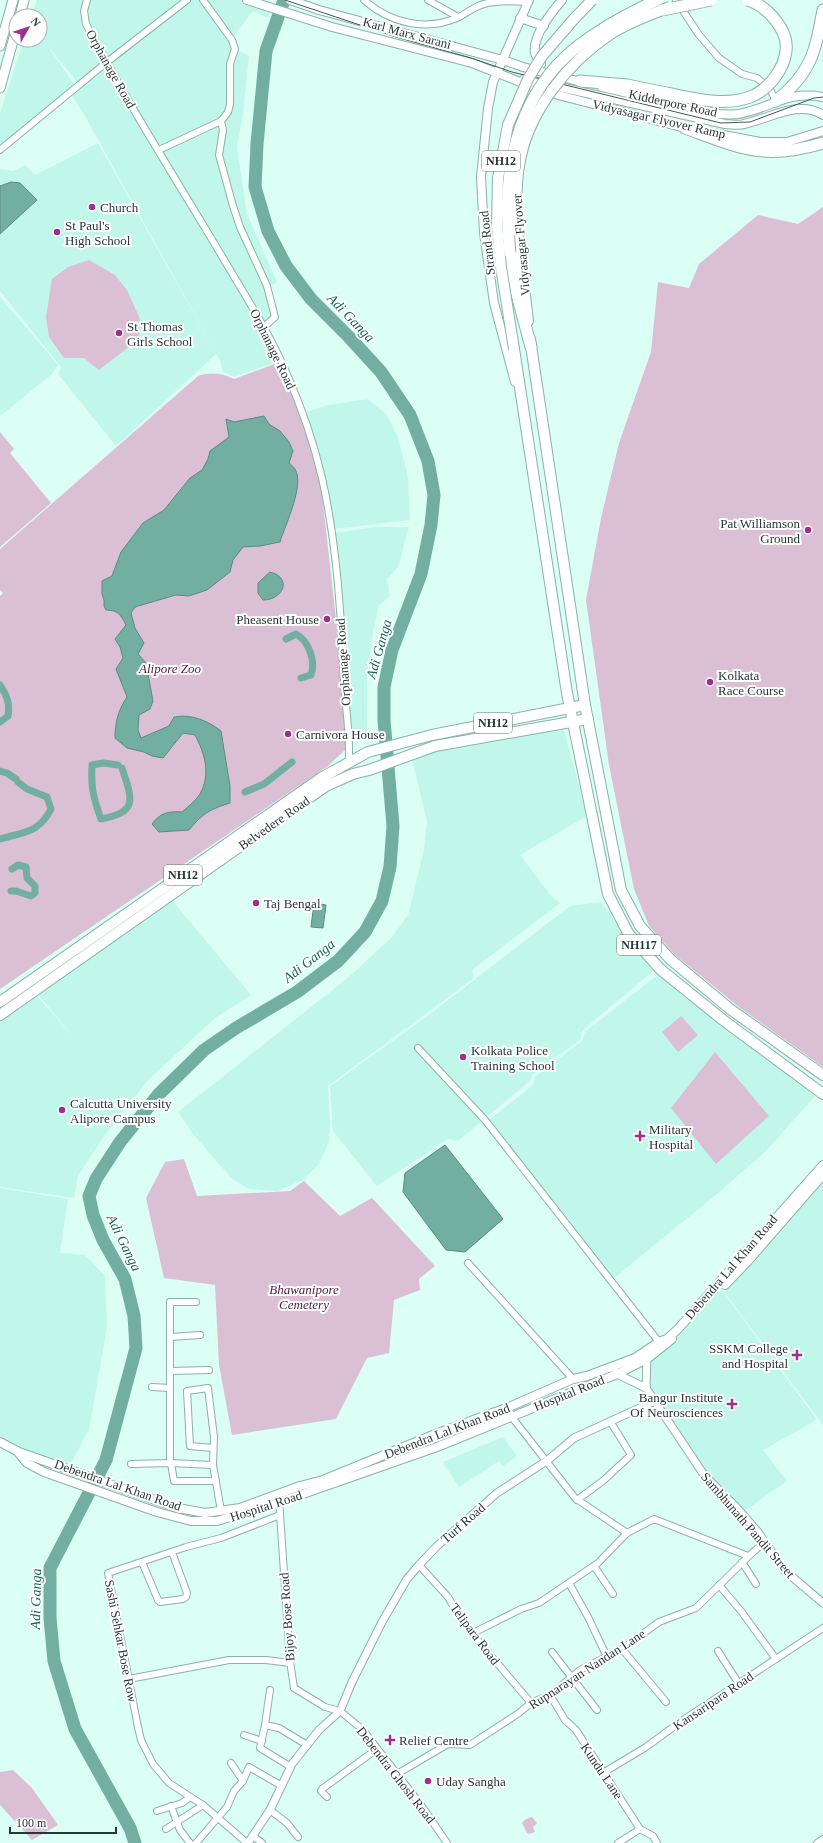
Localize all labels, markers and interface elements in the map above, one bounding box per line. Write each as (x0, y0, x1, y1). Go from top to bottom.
north arrow (8, 8, 48, 48)
street label: Karl Marx Sarani (361, 14, 453, 52)
text: N (29, 15, 43, 29)
street label: Orphanage Road (83, 27, 139, 111)
street label: Kidderpore Road (627, 86, 719, 120)
street label: Vidyasagar Flyover Ramp (591, 96, 727, 142)
road number: NH12 (482, 151, 520, 171)
street label: Vidyasagar Flyover (509, 193, 533, 297)
place label: Church (100, 200, 139, 215)
marker: Church (87, 202, 97, 212)
street label: Strand Road (476, 210, 498, 276)
place label: St Paul's High School (65, 218, 131, 248)
marker: St Paul's High School (52, 227, 62, 237)
water label: Adi Ganga (324, 290, 378, 345)
street label: Orphanage Road (247, 306, 299, 392)
place label: St Thomas Girls School (127, 319, 193, 349)
marker: St Thomas Girls School (114, 328, 124, 338)
place label: Pat Williamson Ground (720, 516, 800, 546)
marker: Pat Williamson Ground (803, 525, 813, 535)
place label: Pheasent House (236, 612, 319, 627)
marker: Pheasent House (322, 614, 332, 624)
street label: Orphanage Road (332, 617, 354, 706)
water label: Adi Ganga (363, 618, 395, 681)
park label: Alipore Zoo (138, 661, 201, 676)
place label: Kolkata Race Course (718, 668, 784, 698)
marker: Kolkata Race Course (705, 677, 715, 687)
road number: NH12 (474, 713, 512, 733)
place label: Carnivora House (296, 727, 385, 742)
marker: Carnivora House (283, 729, 293, 739)
street label: Belvedere Road (236, 793, 313, 853)
road number: NH12 (164, 865, 202, 885)
place label: Taj Bengal (264, 896, 321, 911)
marker: Taj Bengal (251, 898, 261, 908)
road number: NH117 (617, 935, 661, 955)
water label: Adi Ganga (280, 936, 338, 986)
place label: Kolkata Police Training School (471, 1043, 555, 1073)
marker: Kolkata Police Training School (458, 1052, 468, 1062)
place label: Calcutta University Alipore Campus (70, 1096, 172, 1126)
marker: Calcutta University Alipore Campus (57, 1105, 67, 1115)
place label: Military Hospital (649, 1122, 693, 1152)
marker: Military Hospital (634, 1130, 646, 1142)
water label: Adi Ganga (103, 1211, 144, 1274)
street label: Debendra Lal Khan Road (682, 1211, 781, 1322)
park label: Bhawanipore Cemetery (269, 1282, 339, 1312)
place label: SSKM College and Hospital (709, 1341, 788, 1371)
marker: SSKM College and Hospital (791, 1349, 803, 1361)
street label: Hospital Road (532, 1372, 607, 1414)
place label: Bangur Institute Of Neurosciences (630, 1390, 723, 1420)
marker: Bangur Institute Of Neurosciences (726, 1398, 738, 1410)
street label: Debendra Lal Khan Road (382, 1400, 512, 1462)
street label: Debendra Lal Khan Road (53, 1456, 184, 1514)
street label: Sambhunath Pandit Street (698, 1469, 798, 1581)
street label: Hospital Road (228, 1487, 304, 1525)
street label: Turf Road (438, 1500, 488, 1546)
water label: Adi Ganga (28, 1568, 44, 1631)
street label: Bijoy Bose Road (276, 1572, 298, 1662)
street label: Sashi Sehkar Bose Row (102, 1578, 140, 1704)
street label: Telipara Road (447, 1600, 503, 1668)
street label: Rupnarayan Nandan Lane (526, 1626, 648, 1712)
street label: Kansaripara Road (670, 1668, 756, 1733)
street label: Debendra Ghosh Road (354, 1724, 439, 1827)
place label: Relief Centre (399, 1733, 469, 1748)
marker: Relief Centre (384, 1734, 396, 1746)
street label: Kundu Lane (578, 1740, 626, 1802)
place label: Uday Sangha (436, 1774, 506, 1789)
marker: Uday Sangha (423, 1776, 433, 1786)
scale bar (10, 1809, 116, 1835)
text: 100 m (16, 1816, 47, 1830)

